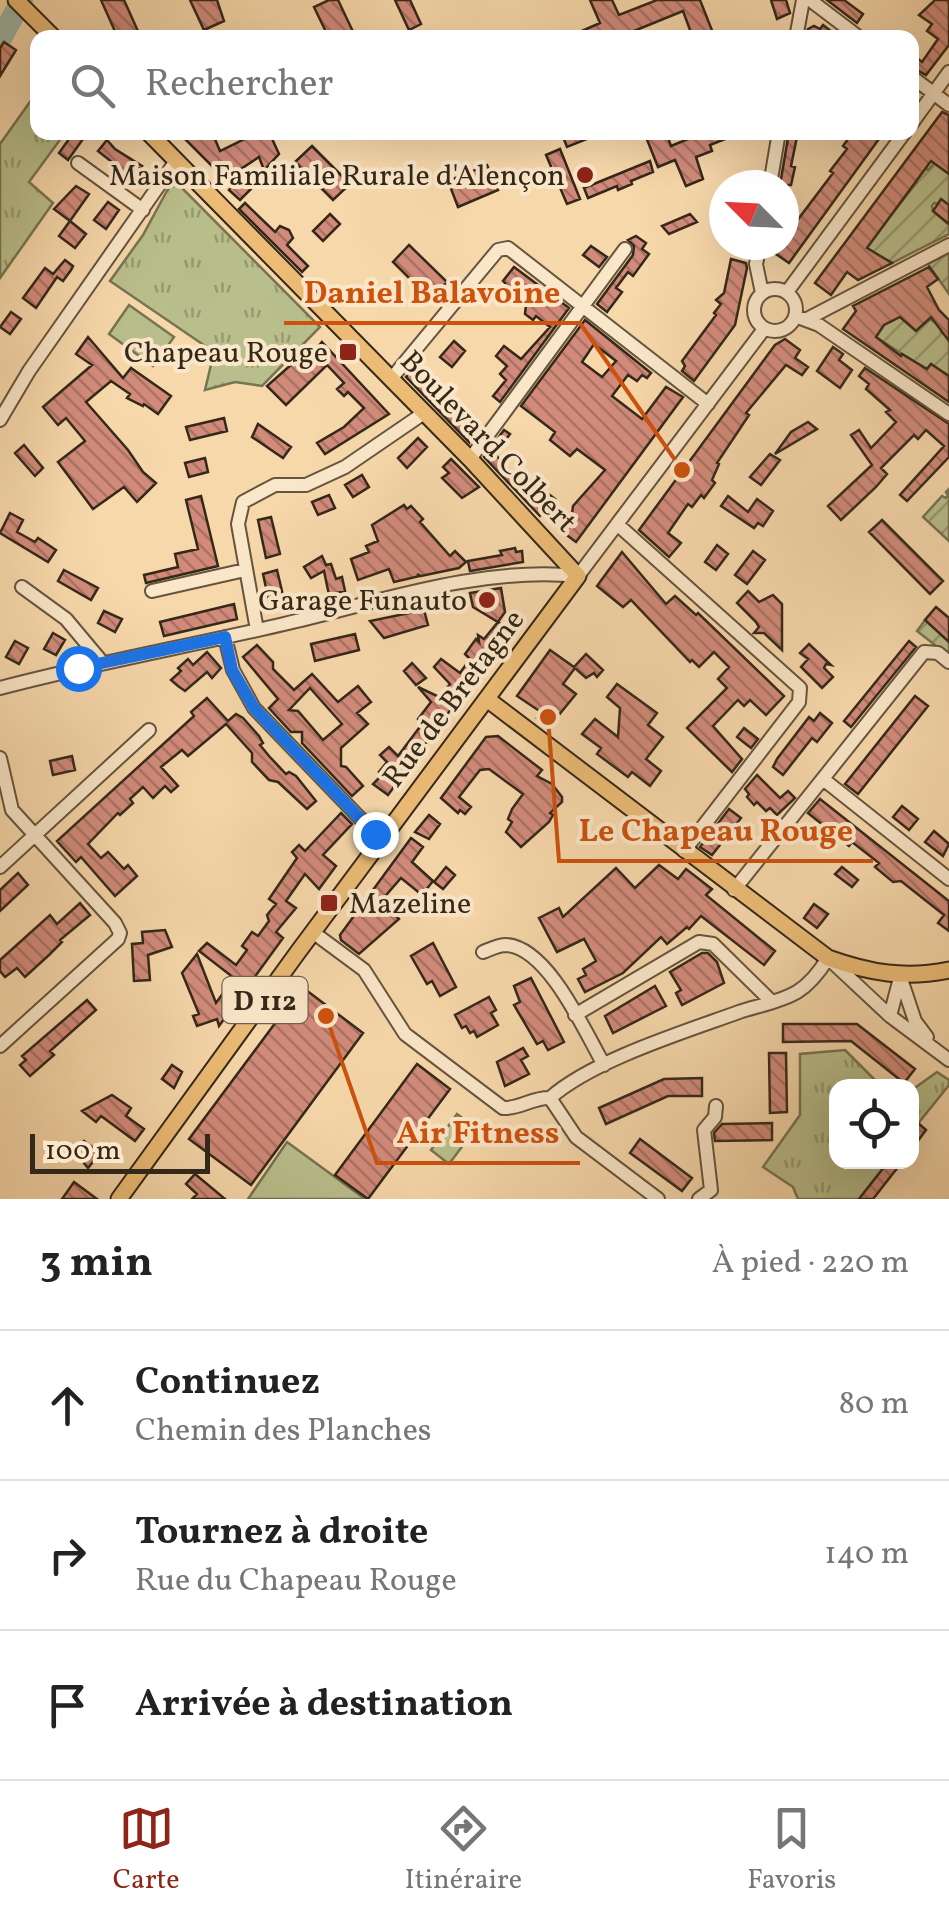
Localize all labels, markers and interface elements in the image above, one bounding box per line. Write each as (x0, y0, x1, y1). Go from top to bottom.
search box (30, 30, 919, 140)
icon: search (65, 58, 120, 113)
text: Rechercher (145, 59, 333, 112)
place label: Maison Familiale Rurale d'Alençon (109, 156, 565, 198)
marker: Maison Familiale Rurale d'Alençon (574, 164, 596, 186)
north arrow (709, 170, 799, 260)
callout: Daniel Balavoine (284, 261, 580, 323)
text: Daniel Balavoine (304, 273, 560, 317)
place label: Chapeau Rouge (124, 333, 328, 375)
marker: Chapeau Rouge (337, 341, 359, 363)
street label: Boulevard Colbert (390, 342, 586, 543)
place label: Garage Funauto (258, 581, 467, 623)
marker: Garage Funauto (476, 589, 498, 611)
street label: Rue de Bretagne (374, 601, 536, 797)
route start (56, 646, 102, 692)
callout: Le Chapeau Rouge (559, 799, 873, 861)
text: Le Chapeau Rouge (579, 811, 853, 855)
route end (353, 812, 399, 858)
place label: Mazeline (349, 884, 471, 926)
marker: Mazeline (318, 892, 340, 914)
road number: D 112 (222, 977, 308, 1023)
map controls (829, 1079, 919, 1169)
button: locate (829, 1079, 919, 1169)
callout: Air Fitness (377, 1101, 580, 1163)
text: Air Fitness (396, 1113, 560, 1157)
scale bar (30, 1129, 210, 1174)
text: 100 m (45, 1132, 120, 1171)
text: 3 min (40, 1235, 153, 1294)
text: À pied · 220 m (712, 1242, 909, 1286)
text: Continuez (135, 1357, 320, 1410)
icon: ahead (40, 1378, 95, 1433)
text: 80 m (839, 1383, 909, 1427)
text: Chemin des Planches (135, 1410, 432, 1454)
text: Tournez à droite (135, 1507, 428, 1560)
icon: right (40, 1528, 95, 1583)
text: 140 m (824, 1533, 909, 1577)
text: Rue du Chapeau Rouge (135, 1560, 457, 1604)
icon: arrive (40, 1678, 95, 1733)
text: Arrivée à destination (135, 1679, 513, 1732)
tab: Carte (113, 1801, 179, 1900)
tab: Itinéraire (405, 1801, 522, 1900)
tab: Favoris (747, 1801, 836, 1900)

